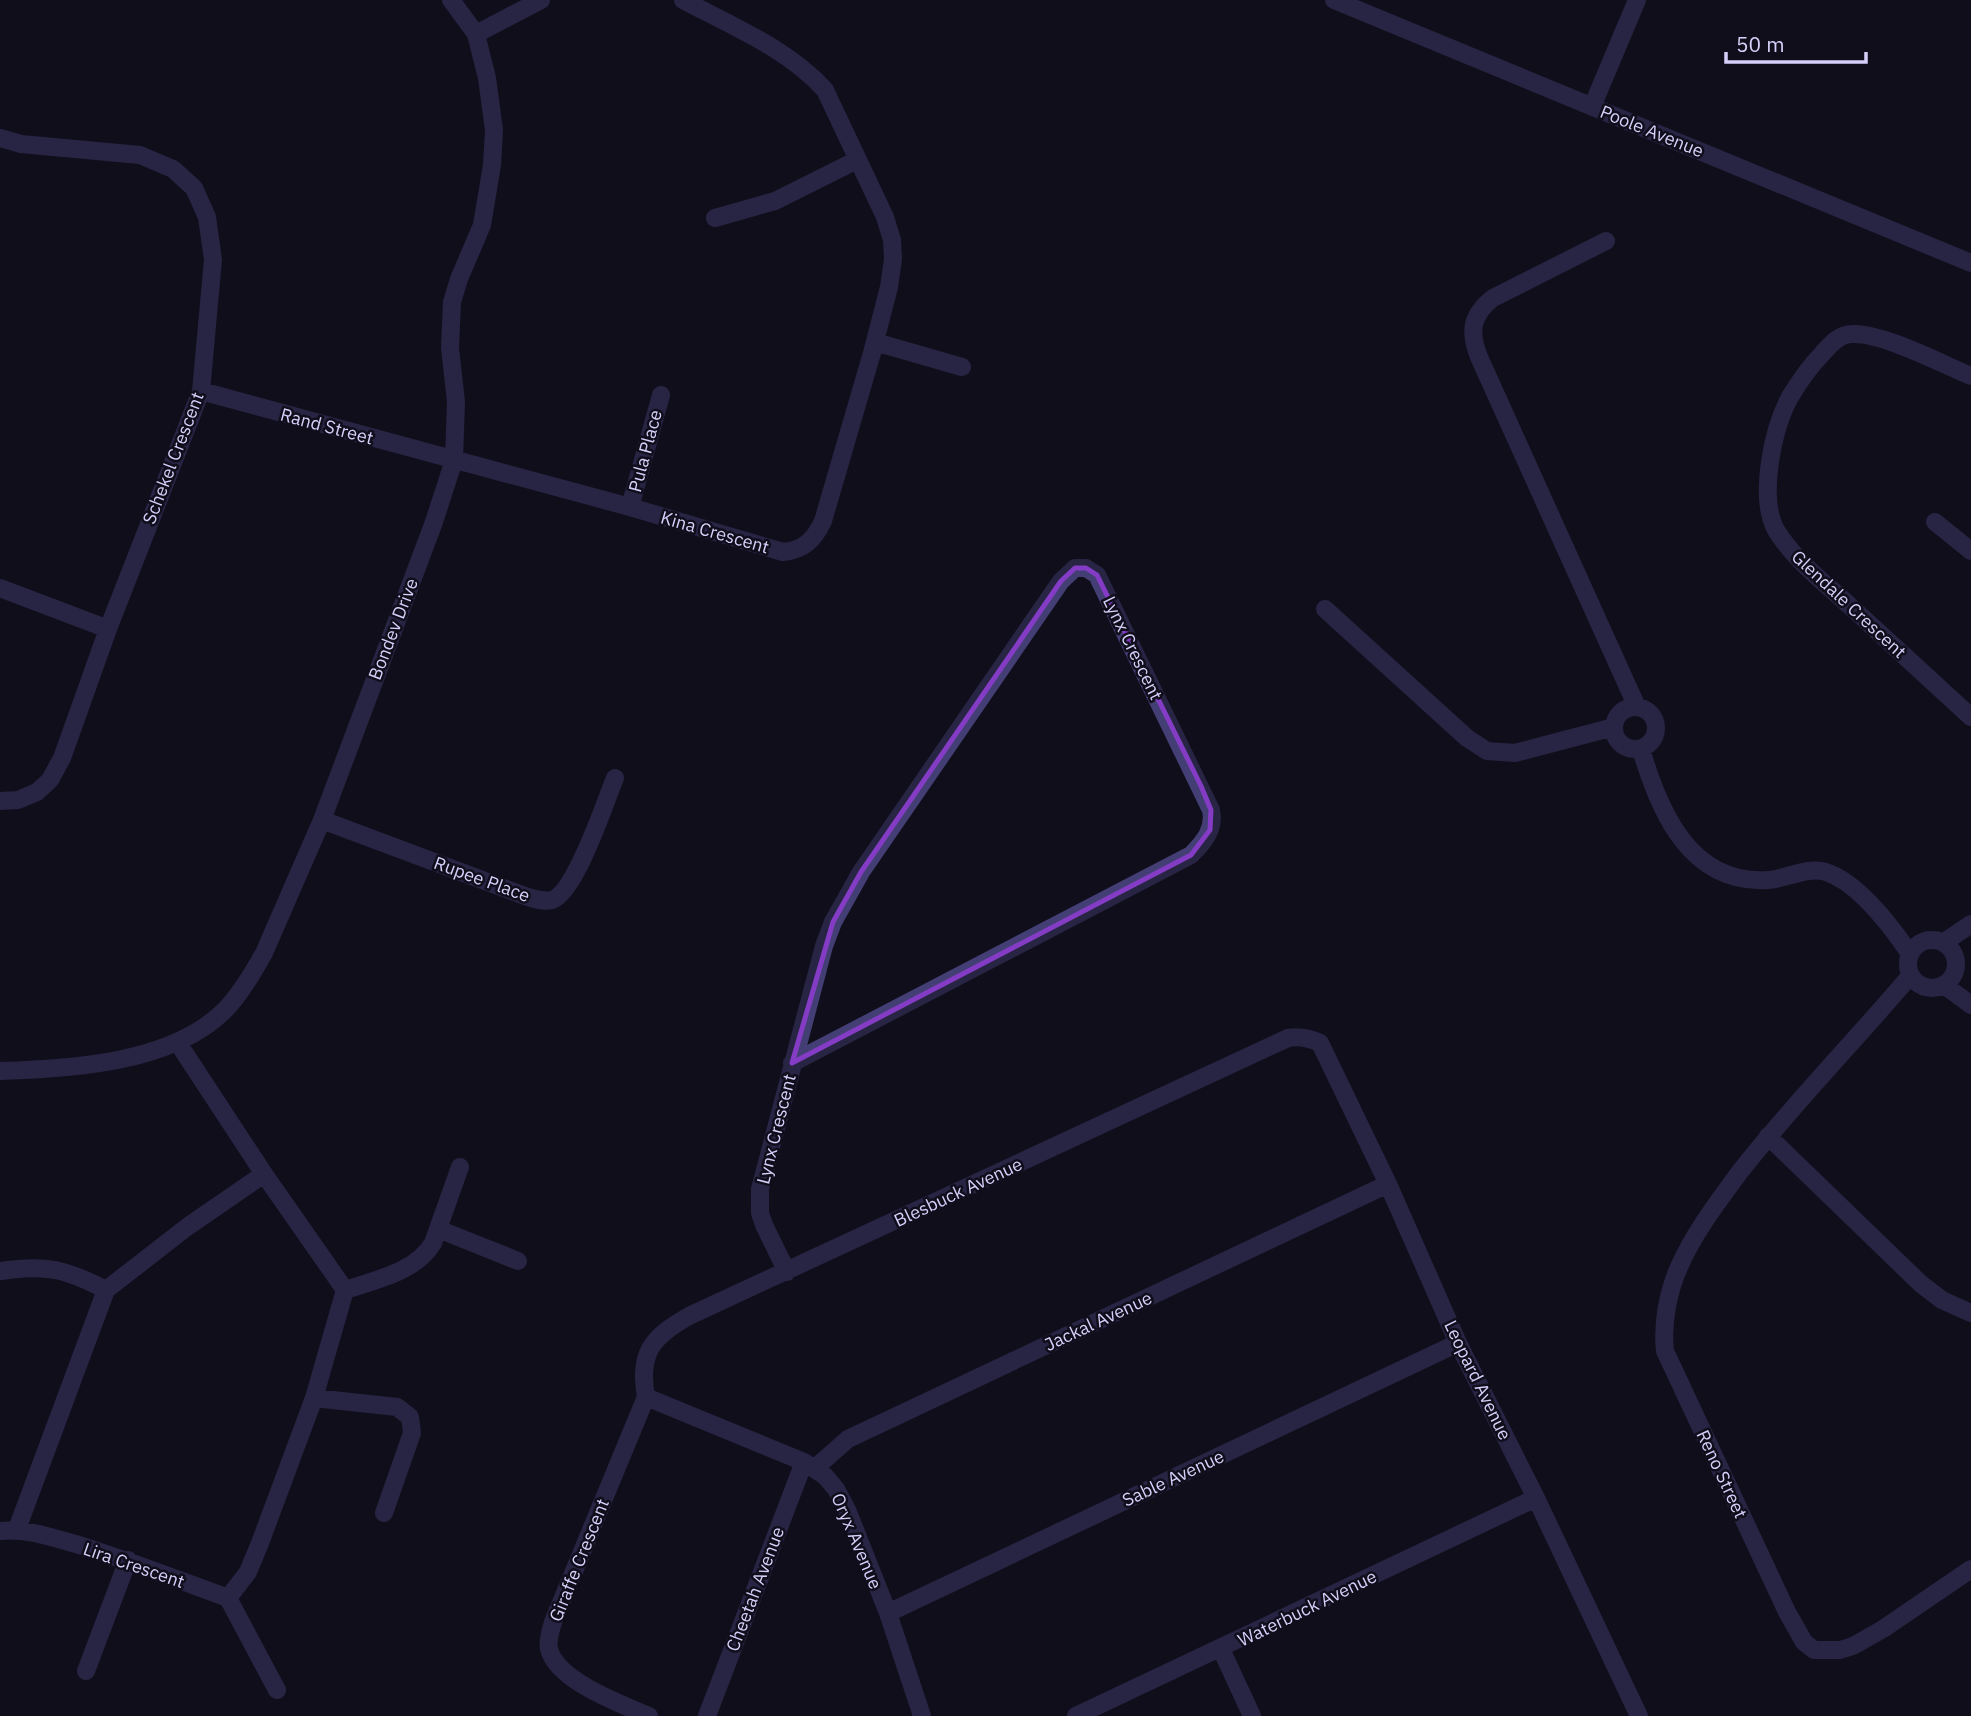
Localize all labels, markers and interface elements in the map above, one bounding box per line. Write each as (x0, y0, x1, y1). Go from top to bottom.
scale bar (1726, 21, 1866, 65)
text: 50 m (1736, 30, 1785, 58)
street label: Poole Avenue (1597, 100, 1707, 162)
street label: Schekel Crescent (137, 389, 209, 527)
street label: Rand Street (278, 403, 376, 449)
street label: Pula Place (623, 407, 667, 495)
street label: Kina Crescent (658, 506, 772, 558)
street label: Glendale Crescent (1787, 545, 1911, 663)
street label: Bondev Drive (363, 575, 423, 683)
street label: Lynx Crescent (1098, 592, 1168, 704)
street label: Rupee Place (431, 851, 533, 907)
street label: Lynx Crescent (751, 1072, 801, 1186)
street label: Blesbuck Avenue (890, 1152, 1026, 1232)
street label: Jackal Avenue (1041, 1286, 1156, 1356)
street label: Leopard Avenue (1439, 1316, 1517, 1444)
street label: Reno Street (1691, 1426, 1753, 1522)
street label: Sable Avenue (1118, 1444, 1228, 1512)
street label: Oryx Avenue (826, 1490, 888, 1593)
street label: Giraffe Crescent (544, 1495, 614, 1625)
street label: Cheetah Avenue (721, 1523, 789, 1655)
street label: Lira Crescent (80, 1537, 188, 1593)
street label: Waterbuck Avenue (1234, 1564, 1380, 1652)

